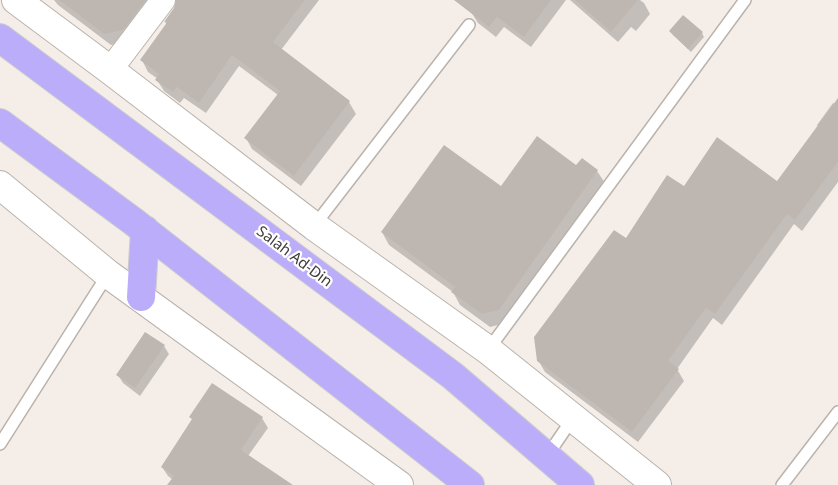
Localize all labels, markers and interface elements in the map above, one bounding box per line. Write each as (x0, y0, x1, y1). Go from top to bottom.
street label: Salah Ad-Din (253, 223, 335, 291)

